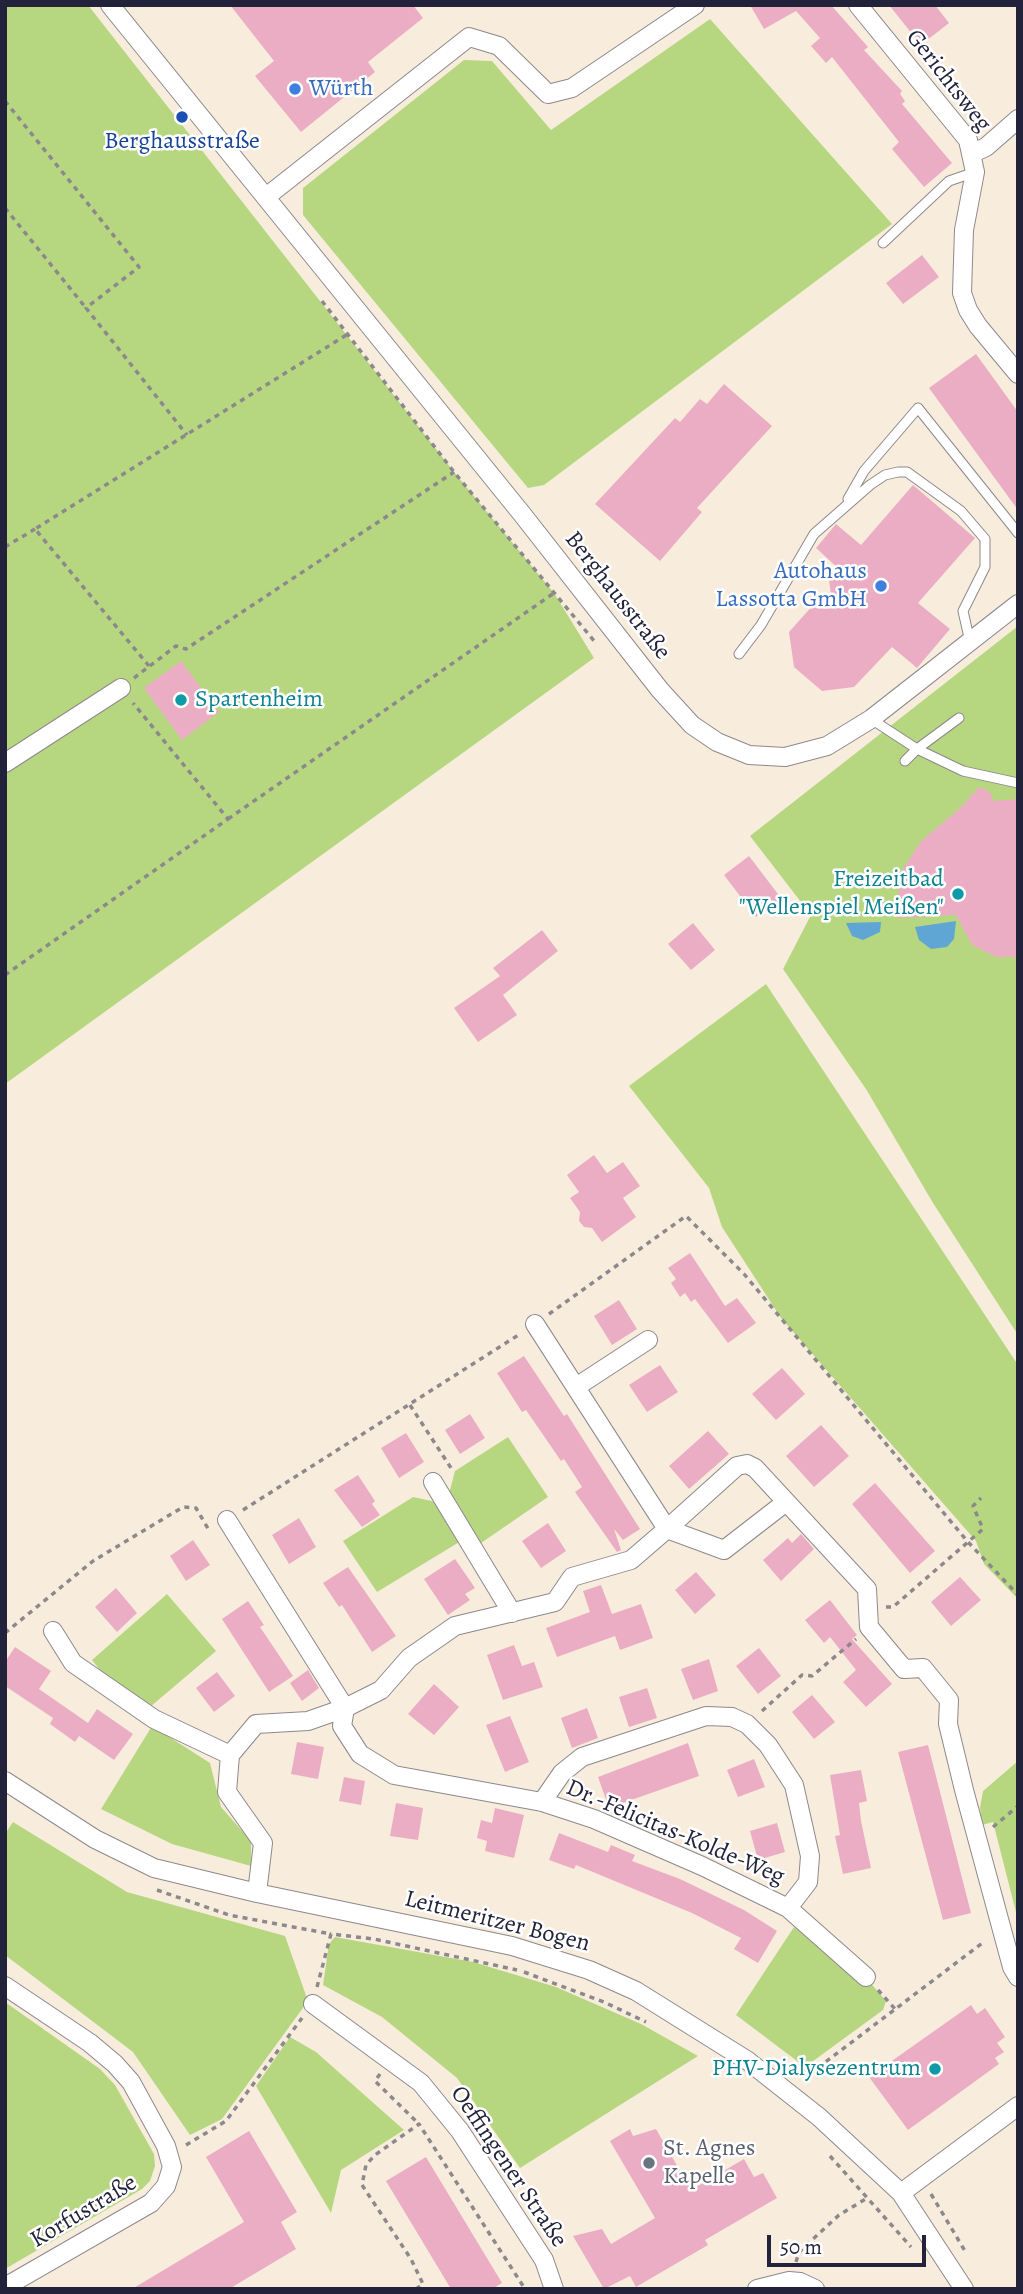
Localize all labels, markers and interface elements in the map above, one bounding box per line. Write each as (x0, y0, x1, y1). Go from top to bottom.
street label: Gerichtsweg (899, 24, 997, 138)
place label: Würth (309, 75, 373, 103)
marker: Würth (287, 81, 303, 97)
marker: Berghausstraße (174, 109, 190, 125)
place label: Berghausstraße (104, 128, 260, 156)
street label: Berghausstraße (558, 526, 676, 666)
place label: Autohaus Lassotta GmbH (715, 558, 867, 614)
marker: Autohaus Lassotta GmbH (873, 578, 889, 594)
place label: Spartenheim (195, 686, 323, 714)
marker: Spartenheim (173, 692, 189, 708)
place label: Freizeitbad "Wellenspiel Meißen" (739, 866, 944, 922)
marker: Freizeitbad "Wellenspiel Meißen" (950, 886, 966, 902)
street label: Dr.-Felicitas-Kolde-Weg (561, 1774, 789, 1892)
street label: Leitmeritzer Bogen (401, 1885, 593, 1959)
place label: PHV-Dialysezentrum (712, 2055, 921, 2083)
marker: PHV-Dialysezentrum (927, 2061, 943, 2077)
street label: Oeffingener Straße (443, 2081, 573, 2253)
place label: St. Agnes Kapelle (663, 2135, 755, 2191)
marker: St. Agnes Kapelle (641, 2155, 657, 2171)
street label: Korfustraße (26, 2169, 142, 2255)
scale bar (771, 2220, 930, 2264)
text: 50 m (780, 2233, 822, 2261)

